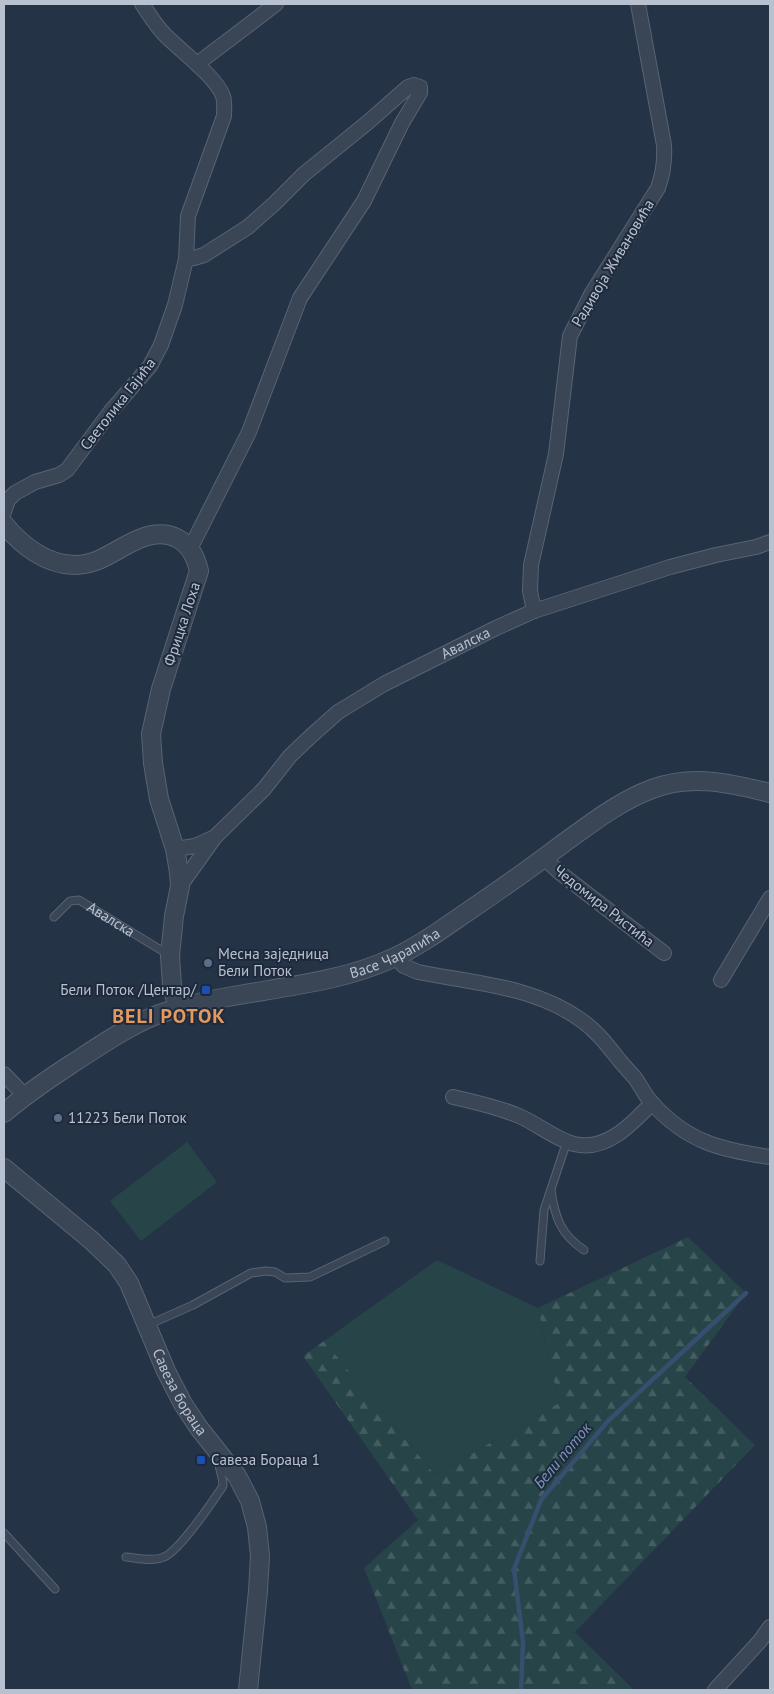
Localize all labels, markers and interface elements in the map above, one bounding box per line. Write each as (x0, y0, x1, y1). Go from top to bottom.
street label: Радивоја Живановића (567, 196, 658, 330)
street label: Светолика Гајића (76, 354, 160, 454)
street label: Фрицка Лоха (159, 580, 204, 668)
street label: Авалска (438, 622, 493, 663)
street label: Чедомира Ристића (550, 860, 658, 951)
street label: Авалска (84, 897, 139, 941)
street label: Васе Чарапића (347, 923, 443, 982)
place label: Месна заједница Бели Поток (218, 944, 329, 980)
marker: Месна заједница Бели Поток (202, 957, 214, 969)
place label: Бели Поток /Центар/ (60, 980, 197, 999)
marker: Бели Поток /Центар/ (200, 984, 212, 996)
district label: BELI POTOK (112, 1003, 226, 1029)
place label: 11223 Бели Поток (68, 1108, 188, 1127)
marker: 11223 Бели Поток (52, 1112, 64, 1124)
street label: Савеза бораца (149, 1346, 211, 1439)
water label: Бели поток (529, 1418, 596, 1492)
place label: Савеза Бораца 1 (211, 1450, 320, 1469)
marker: Савеза Бораца 1 (195, 1454, 207, 1466)

